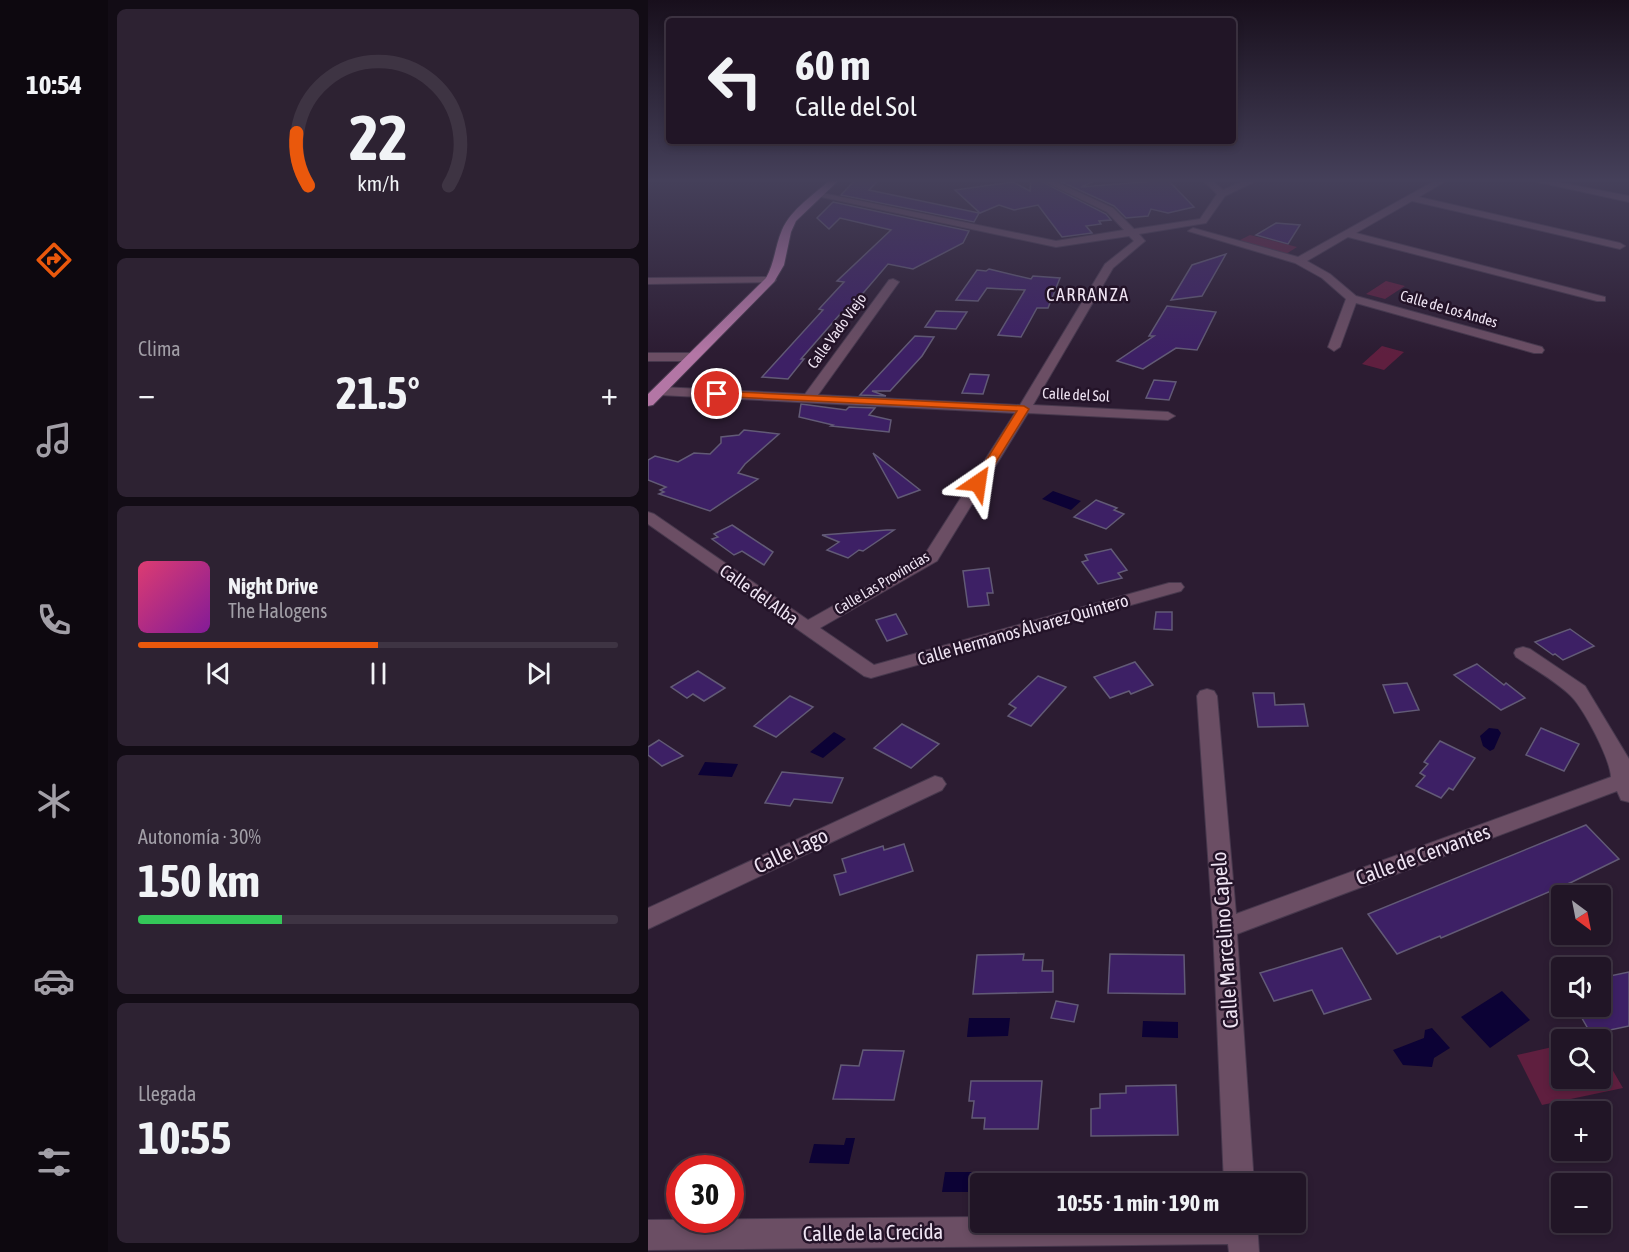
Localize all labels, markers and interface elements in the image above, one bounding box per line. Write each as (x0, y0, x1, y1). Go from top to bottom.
text: 60 m (795, 41, 870, 89)
icon: left (696, 42, 774, 120)
text: 10:54 (26, 69, 82, 100)
text: Calle del Sol (795, 91, 917, 122)
text: 22 (349, 102, 407, 173)
text: km/h (357, 171, 399, 196)
icon: directions (33, 239, 75, 281)
district label: CARRANZA (1046, 284, 1130, 305)
street label: Calle de Los Andes (1399, 287, 1500, 331)
street label: Calle Vado Viejo (804, 290, 870, 372)
text: Clima (138, 337, 181, 360)
text: 21.5° (336, 367, 420, 419)
pin (691, 368, 742, 419)
text: − (138, 374, 155, 412)
text: + (601, 374, 618, 412)
icon: arrive (700, 377, 733, 410)
street label: Calle del Sol (1042, 384, 1110, 405)
icon: music (33, 419, 75, 461)
position arrow (946, 451, 1010, 515)
street label: Calle Las Provincias (831, 548, 932, 618)
street label: Calle del Alba (716, 560, 803, 629)
text: Night Drive (228, 573, 318, 599)
street label: Calle Hermanos Álvarez Quintero (915, 589, 1131, 670)
icon: phone (33, 599, 75, 641)
text: The Halogens (228, 599, 327, 622)
icon: previous (202, 657, 235, 690)
icon: pause (362, 657, 395, 690)
icon: next (522, 657, 555, 690)
icon: climate (33, 780, 75, 822)
street label: Calle de Cervantes (1352, 819, 1493, 889)
street label: Calle Lago (750, 823, 831, 878)
text: Autonomía · 30% (138, 825, 261, 848)
street label: Calle Marcelino Capelo (1206, 851, 1242, 1029)
text: 150 km (138, 855, 260, 907)
north arrow (1551, 885, 1611, 945)
map controls (1551, 885, 1611, 1233)
button: sound (1551, 957, 1611, 1017)
icon: car (33, 960, 75, 1002)
button: search (1551, 1029, 1611, 1089)
text: Llegada (138, 1082, 196, 1105)
button: + (1551, 1101, 1611, 1161)
text: 10:55 (138, 1112, 232, 1164)
icon: filters (33, 1141, 75, 1183)
speed limit sign: 30 (666, 1155, 744, 1233)
button: − (1551, 1173, 1611, 1233)
text: 10:55 · 1 min · 190 m (1057, 1190, 1219, 1216)
street label: Calle de la Crecida (803, 1219, 943, 1245)

